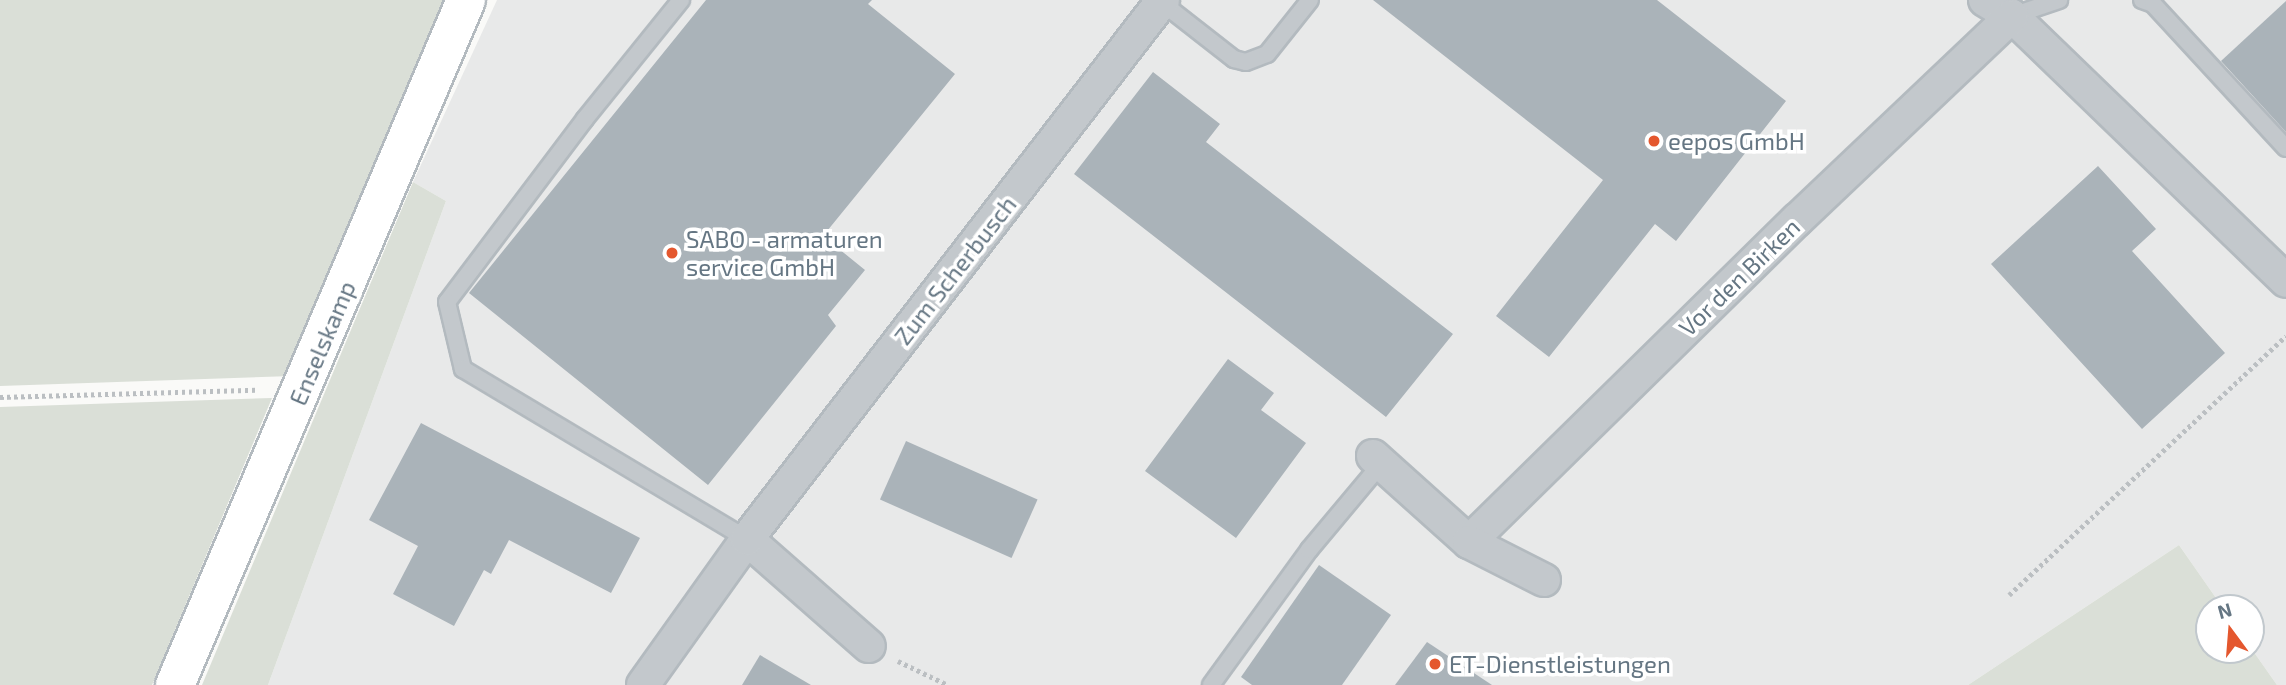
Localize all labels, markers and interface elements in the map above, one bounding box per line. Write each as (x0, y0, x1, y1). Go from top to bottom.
place label: eepos GmbH (1668, 127, 1805, 155)
marker: eepos GmbH (1646, 133, 1662, 149)
street label: Zum Scherbusch (888, 190, 1022, 350)
street label: Vor den Birken (1672, 212, 1806, 342)
place label: SABO - armaturen service GmbH (686, 225, 883, 281)
marker: SABO - armaturen service GmbH (664, 245, 680, 261)
street label: Enselskamp (283, 277, 361, 409)
north arrow (2195, 594, 2265, 664)
text: N (2215, 597, 2234, 623)
place label: ET-Dienstleistungen (1449, 650, 1671, 678)
marker: ET-Dienstleistungen (1427, 656, 1443, 672)

